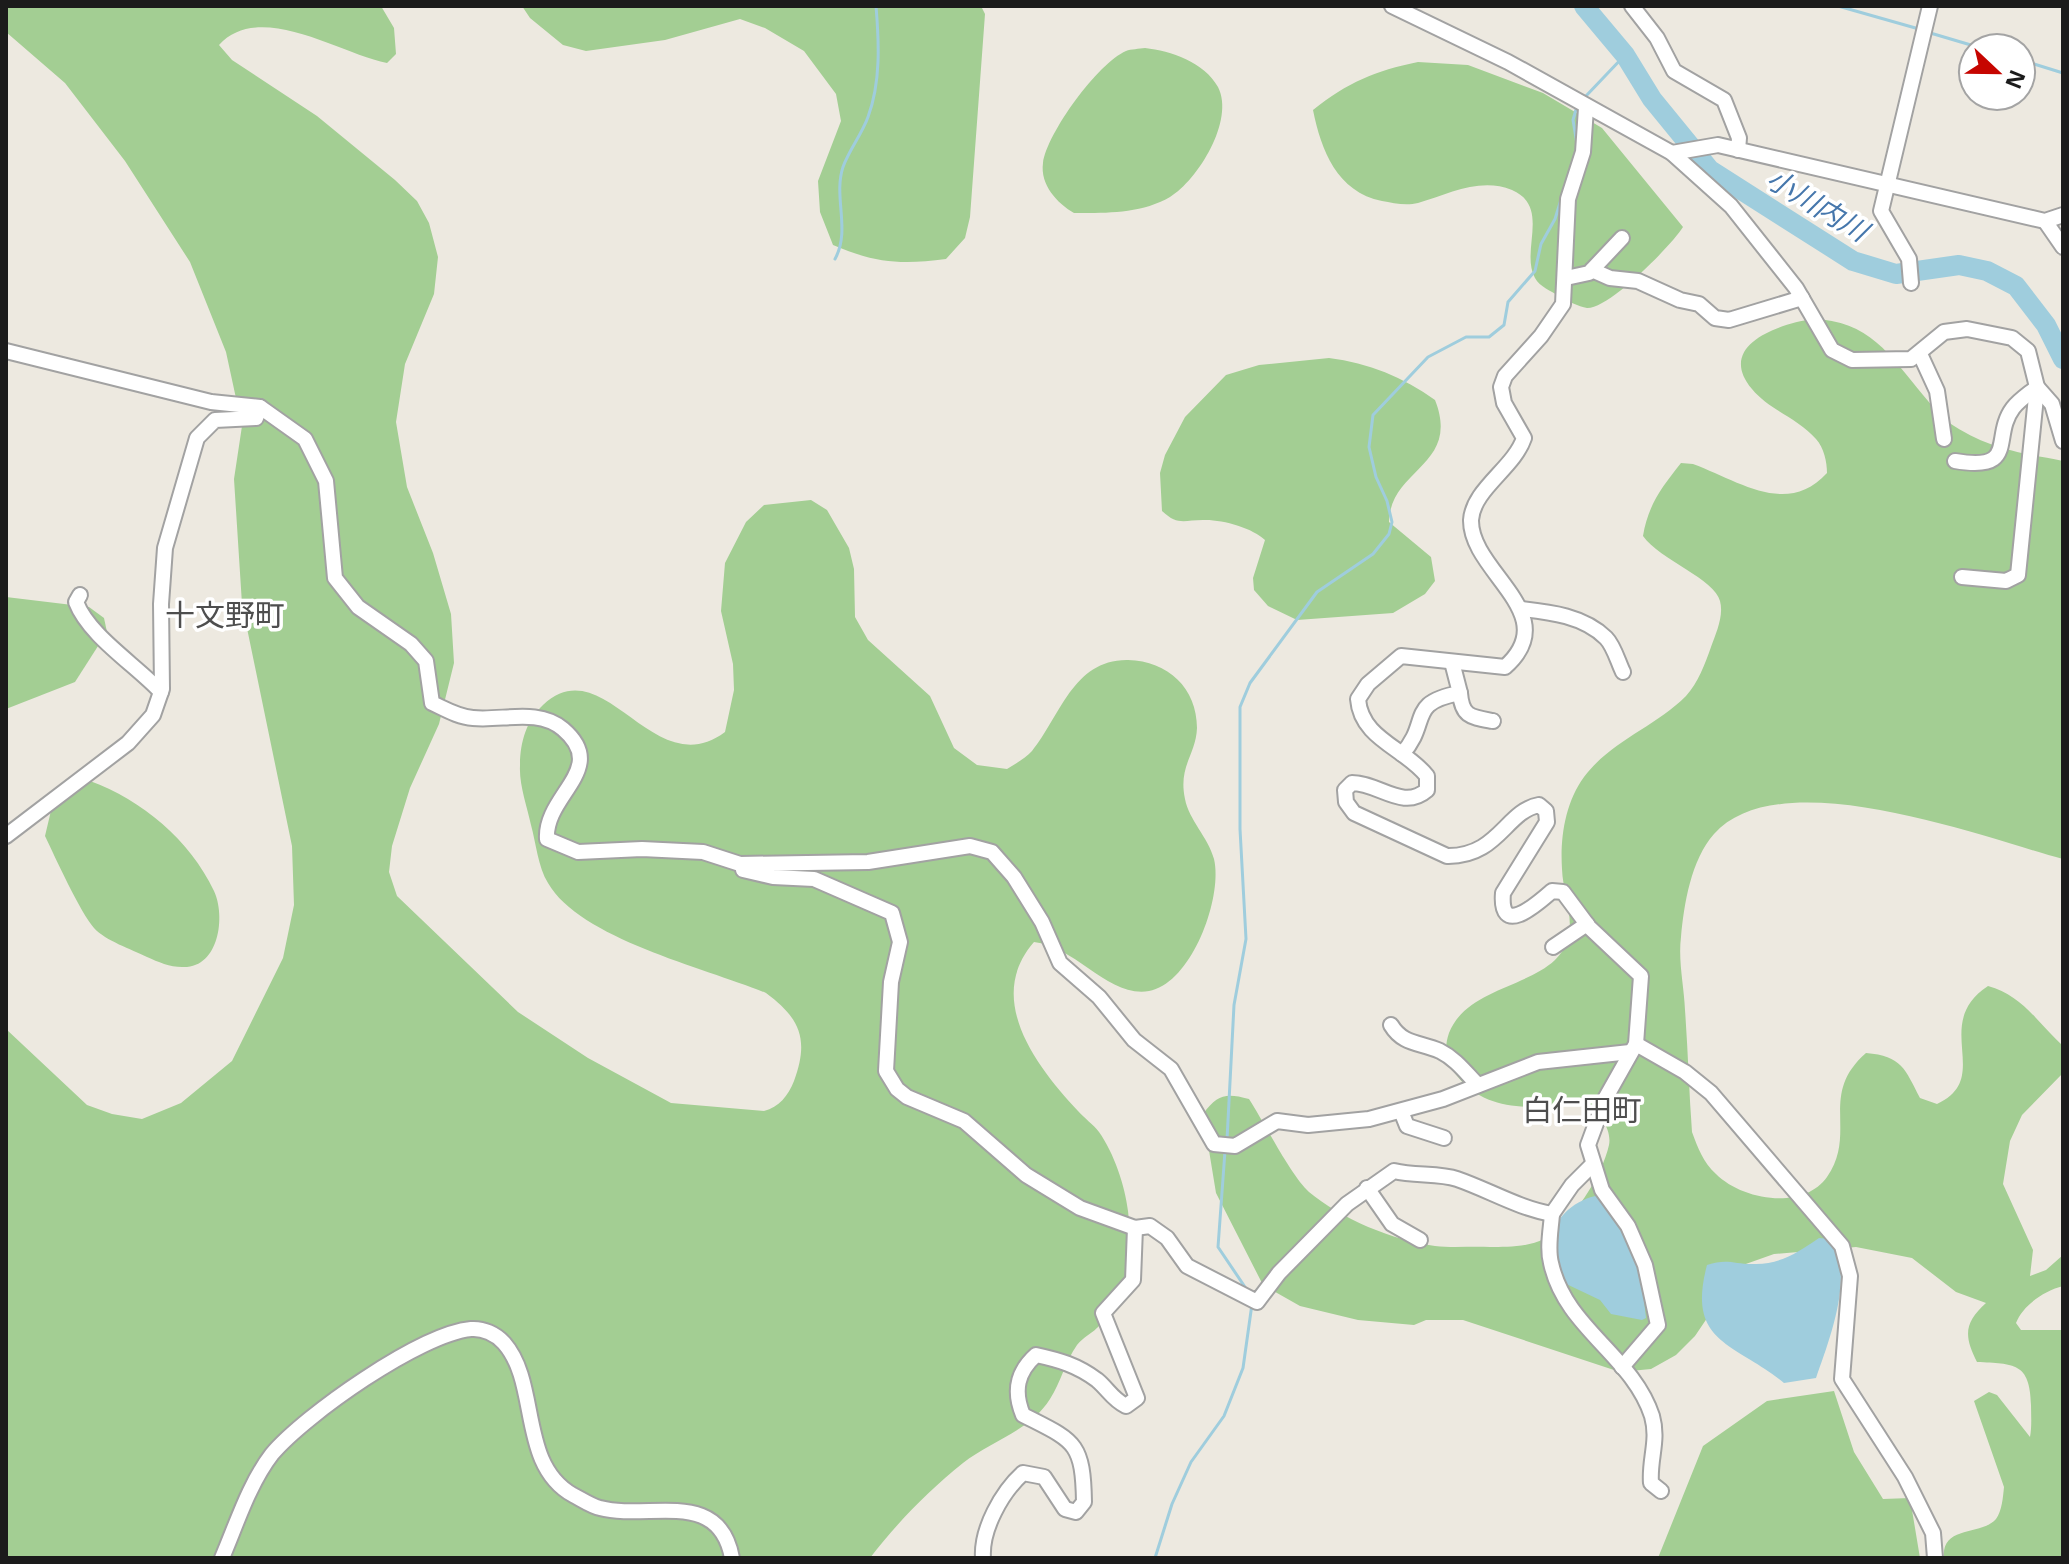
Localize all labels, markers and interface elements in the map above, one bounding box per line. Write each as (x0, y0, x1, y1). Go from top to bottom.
north arrow (1957, 32, 2037, 112)
text: N (1999, 66, 2034, 94)
water label: 小川内川 (1760, 159, 1878, 251)
district label: 十文野町 (165, 594, 285, 635)
district label: 白仁田町 (1522, 1089, 1642, 1130)

